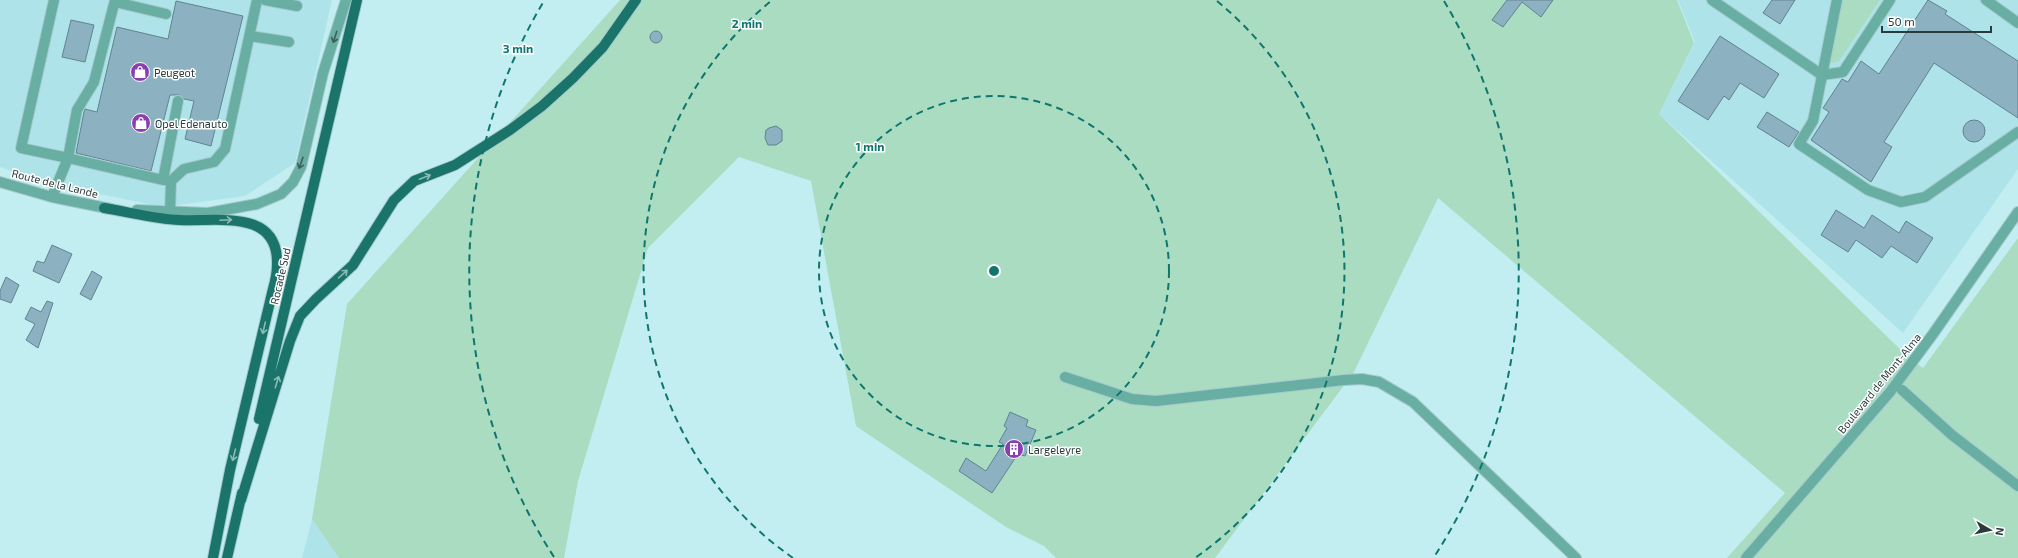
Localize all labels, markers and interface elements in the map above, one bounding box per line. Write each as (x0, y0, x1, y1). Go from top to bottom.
scale bar (1882, 8, 1991, 34)
text: 50 m (1888, 14, 1915, 28)
text: 2 min (732, 16, 762, 30)
one-way arrow (331, 31, 338, 44)
text: 3 min (503, 41, 533, 55)
shop icon: Peugeot (129, 61, 151, 83)
place label: Peugeot (154, 66, 195, 79)
shop icon: Opel Edenauto (130, 112, 152, 134)
place label: Opel Edenauto (155, 117, 228, 130)
text: 1 min (856, 139, 884, 153)
one-way arrow (297, 156, 305, 168)
street label: Route de la Lande (10, 166, 100, 200)
one-way arrow (419, 172, 431, 180)
one-way arrow (219, 217, 232, 224)
street label: Rocade Sud (267, 246, 293, 306)
centre of rings (987, 264, 1001, 278)
one-way arrow (338, 270, 348, 279)
one-way arrow (260, 321, 268, 334)
street label: Boulevard de Mont-Alma (1835, 330, 1923, 436)
one-way arrow (274, 376, 281, 389)
building icon: Largeleyre (1003, 438, 1025, 460)
place label: Largeleyre (1028, 443, 1081, 456)
one-way arrow (230, 448, 237, 461)
north arrow (1970, 510, 2010, 550)
text: N (1993, 527, 2007, 537)

